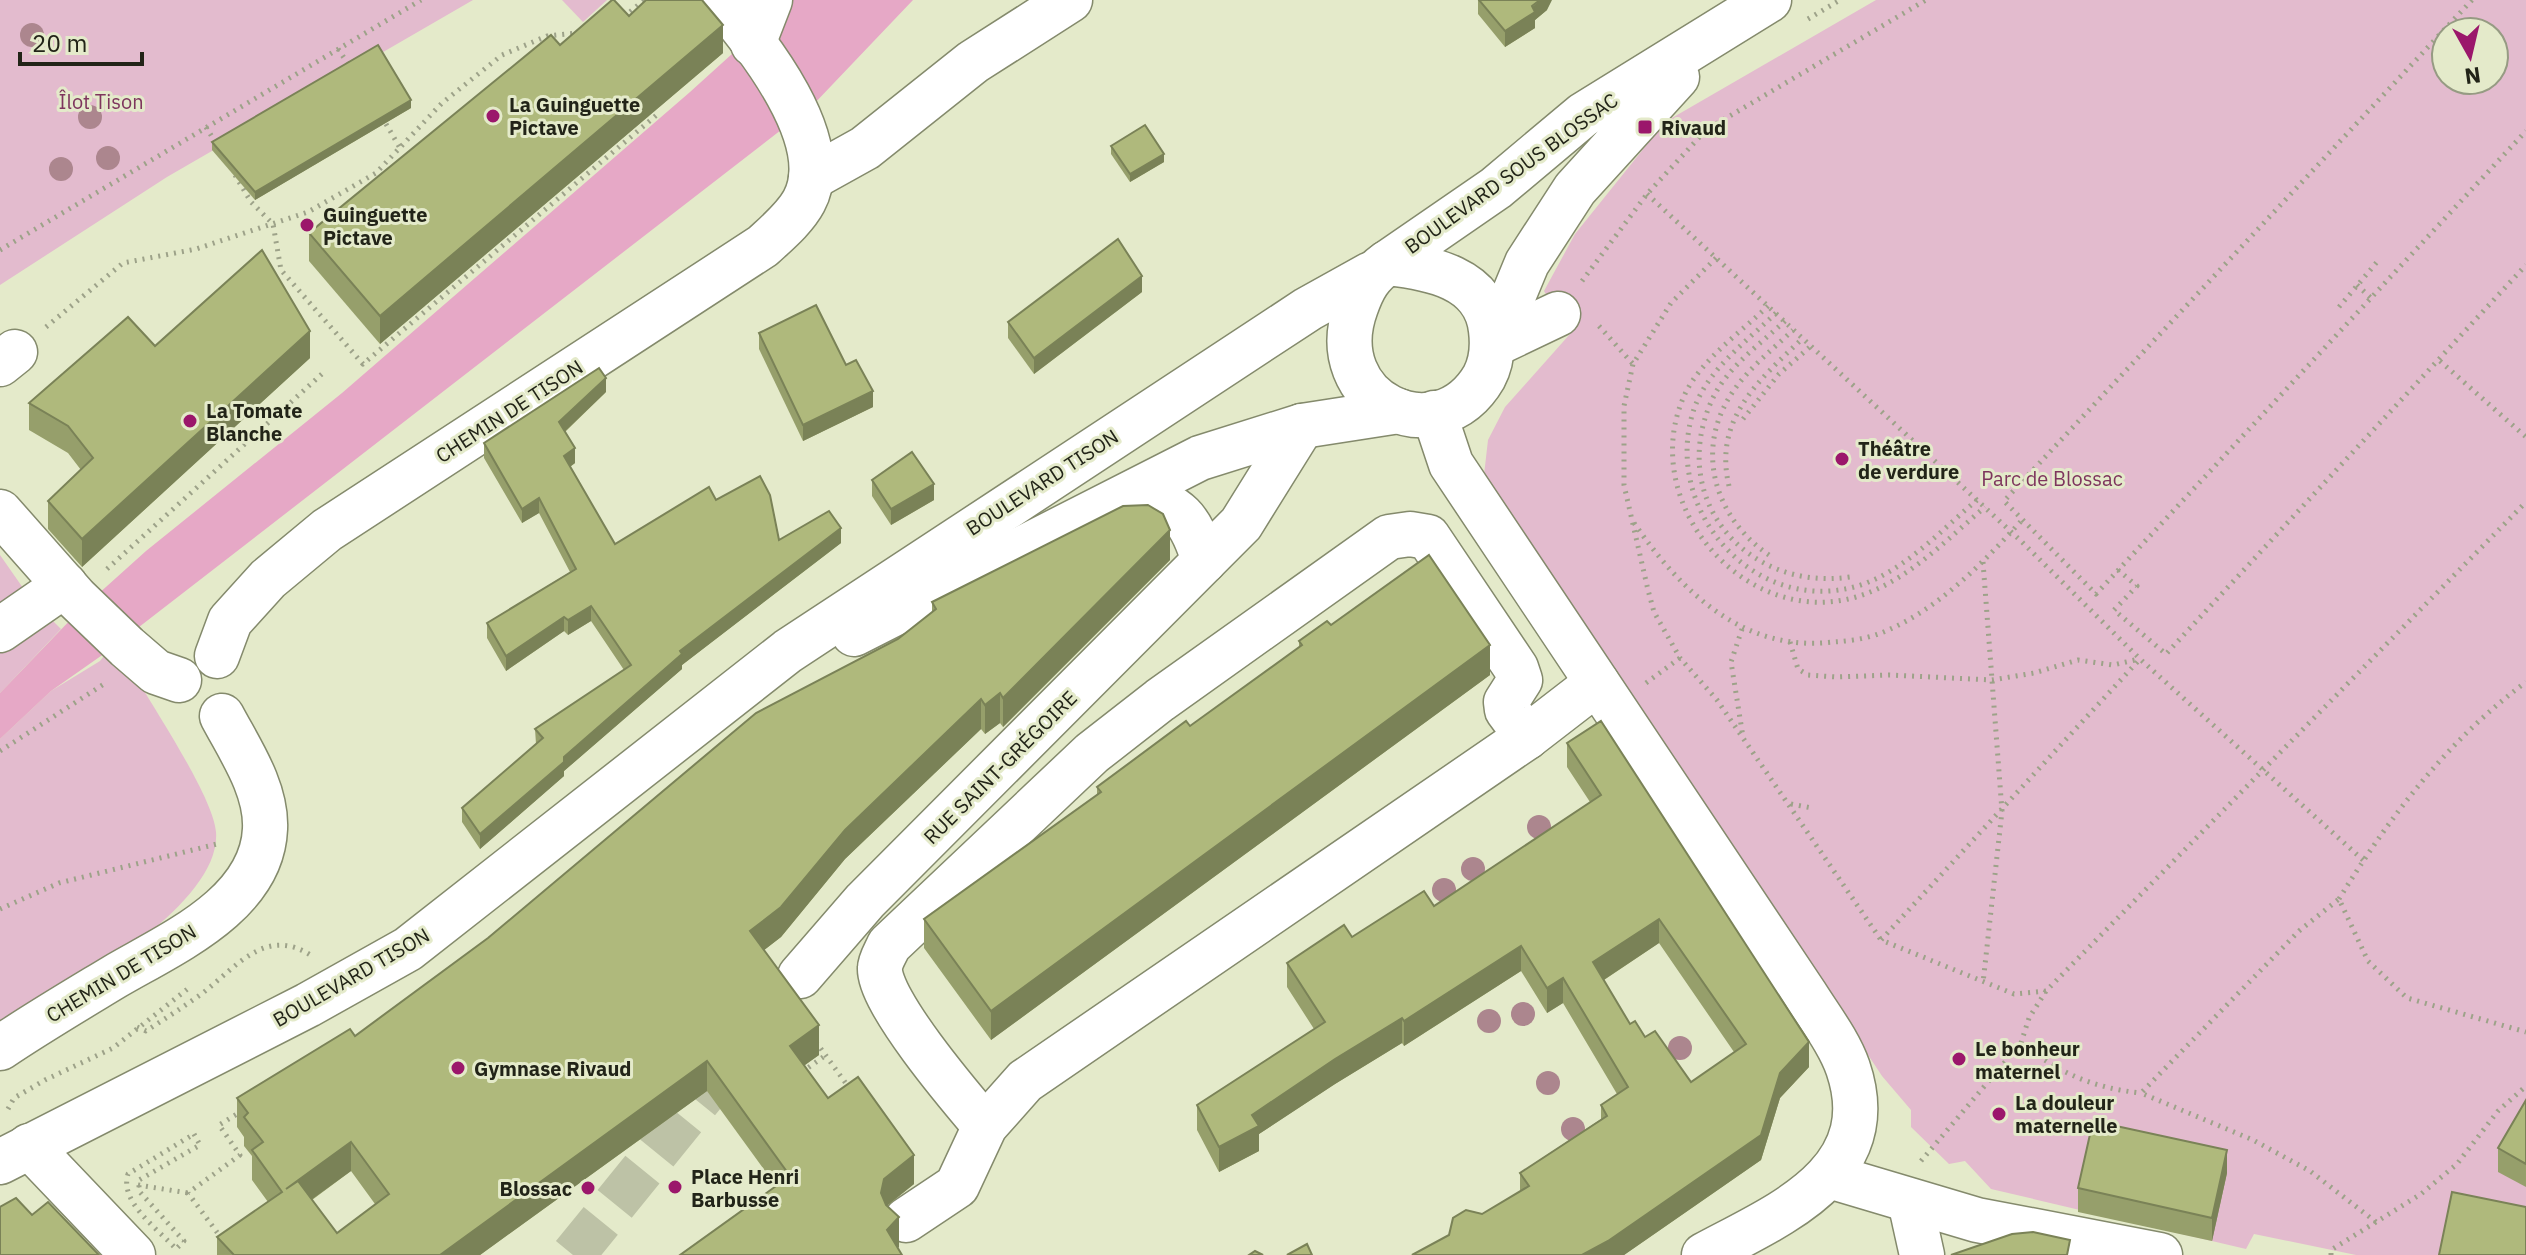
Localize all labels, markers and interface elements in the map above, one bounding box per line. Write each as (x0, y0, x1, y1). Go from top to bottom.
scale bar (20, 16, 142, 66)
north arrow (2430, 16, 2510, 96)
text: 20 m (32, 27, 87, 59)
text: N (2463, 61, 2483, 92)
street label: BOULEVARD SOUS BLOSSAC (1399, 86, 1623, 260)
park label: Îlot Tison (58, 88, 144, 115)
place label: La Guinguette Pictave (509, 91, 640, 141)
marker: La Guinguette Pictave (484, 107, 502, 125)
place label: Rivaud (1661, 114, 1726, 141)
marker: Rivaud (1636, 118, 1654, 136)
place label: Guinguette Pictave (323, 201, 427, 251)
marker: Guinguette Pictave (298, 216, 316, 234)
street label: CHEMIN DE TISON (430, 353, 588, 469)
place label: La Tomate Blanche (206, 397, 302, 447)
marker: La Tomate Blanche (181, 412, 199, 430)
street label: BOULEVARD TISON (961, 423, 1123, 541)
place label: Théâtre de verdure (1858, 435, 1959, 485)
marker: Théâtre de verdure (1833, 450, 1851, 468)
park label: Parc de Blossac (1981, 465, 2123, 492)
street label: RUE SAINT-GRÉGOIRE (917, 684, 1083, 850)
street label: CHEMIN DE TISON (41, 918, 201, 1028)
street label: BOULEVARD TISON (268, 921, 434, 1033)
place label: Le bonheur maternel (1975, 1035, 2080, 1085)
marker: Le bonheur maternel (1950, 1050, 1968, 1068)
place label: Gymnase Rivaud (474, 1055, 632, 1082)
marker: Gymnase Rivaud (449, 1059, 467, 1077)
place label: La douleur maternelle (2015, 1089, 2117, 1139)
marker: La douleur maternelle (1990, 1105, 2008, 1123)
place label: Place Henri Barbusse (691, 1163, 799, 1213)
place label: Blossac (500, 1175, 572, 1202)
marker: Place Henri Barbusse (666, 1178, 684, 1196)
marker: Blossac (579, 1179, 597, 1197)

